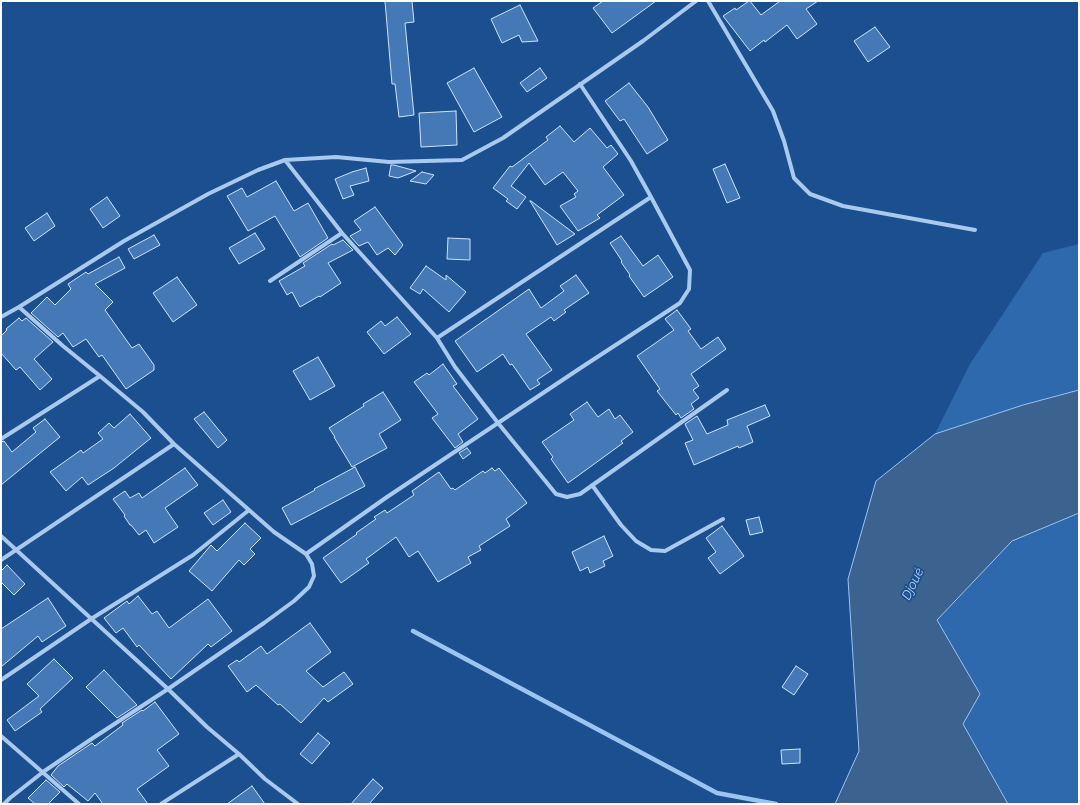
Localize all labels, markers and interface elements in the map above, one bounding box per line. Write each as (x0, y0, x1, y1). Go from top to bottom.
water label: Djoué (899, 565, 927, 603)

